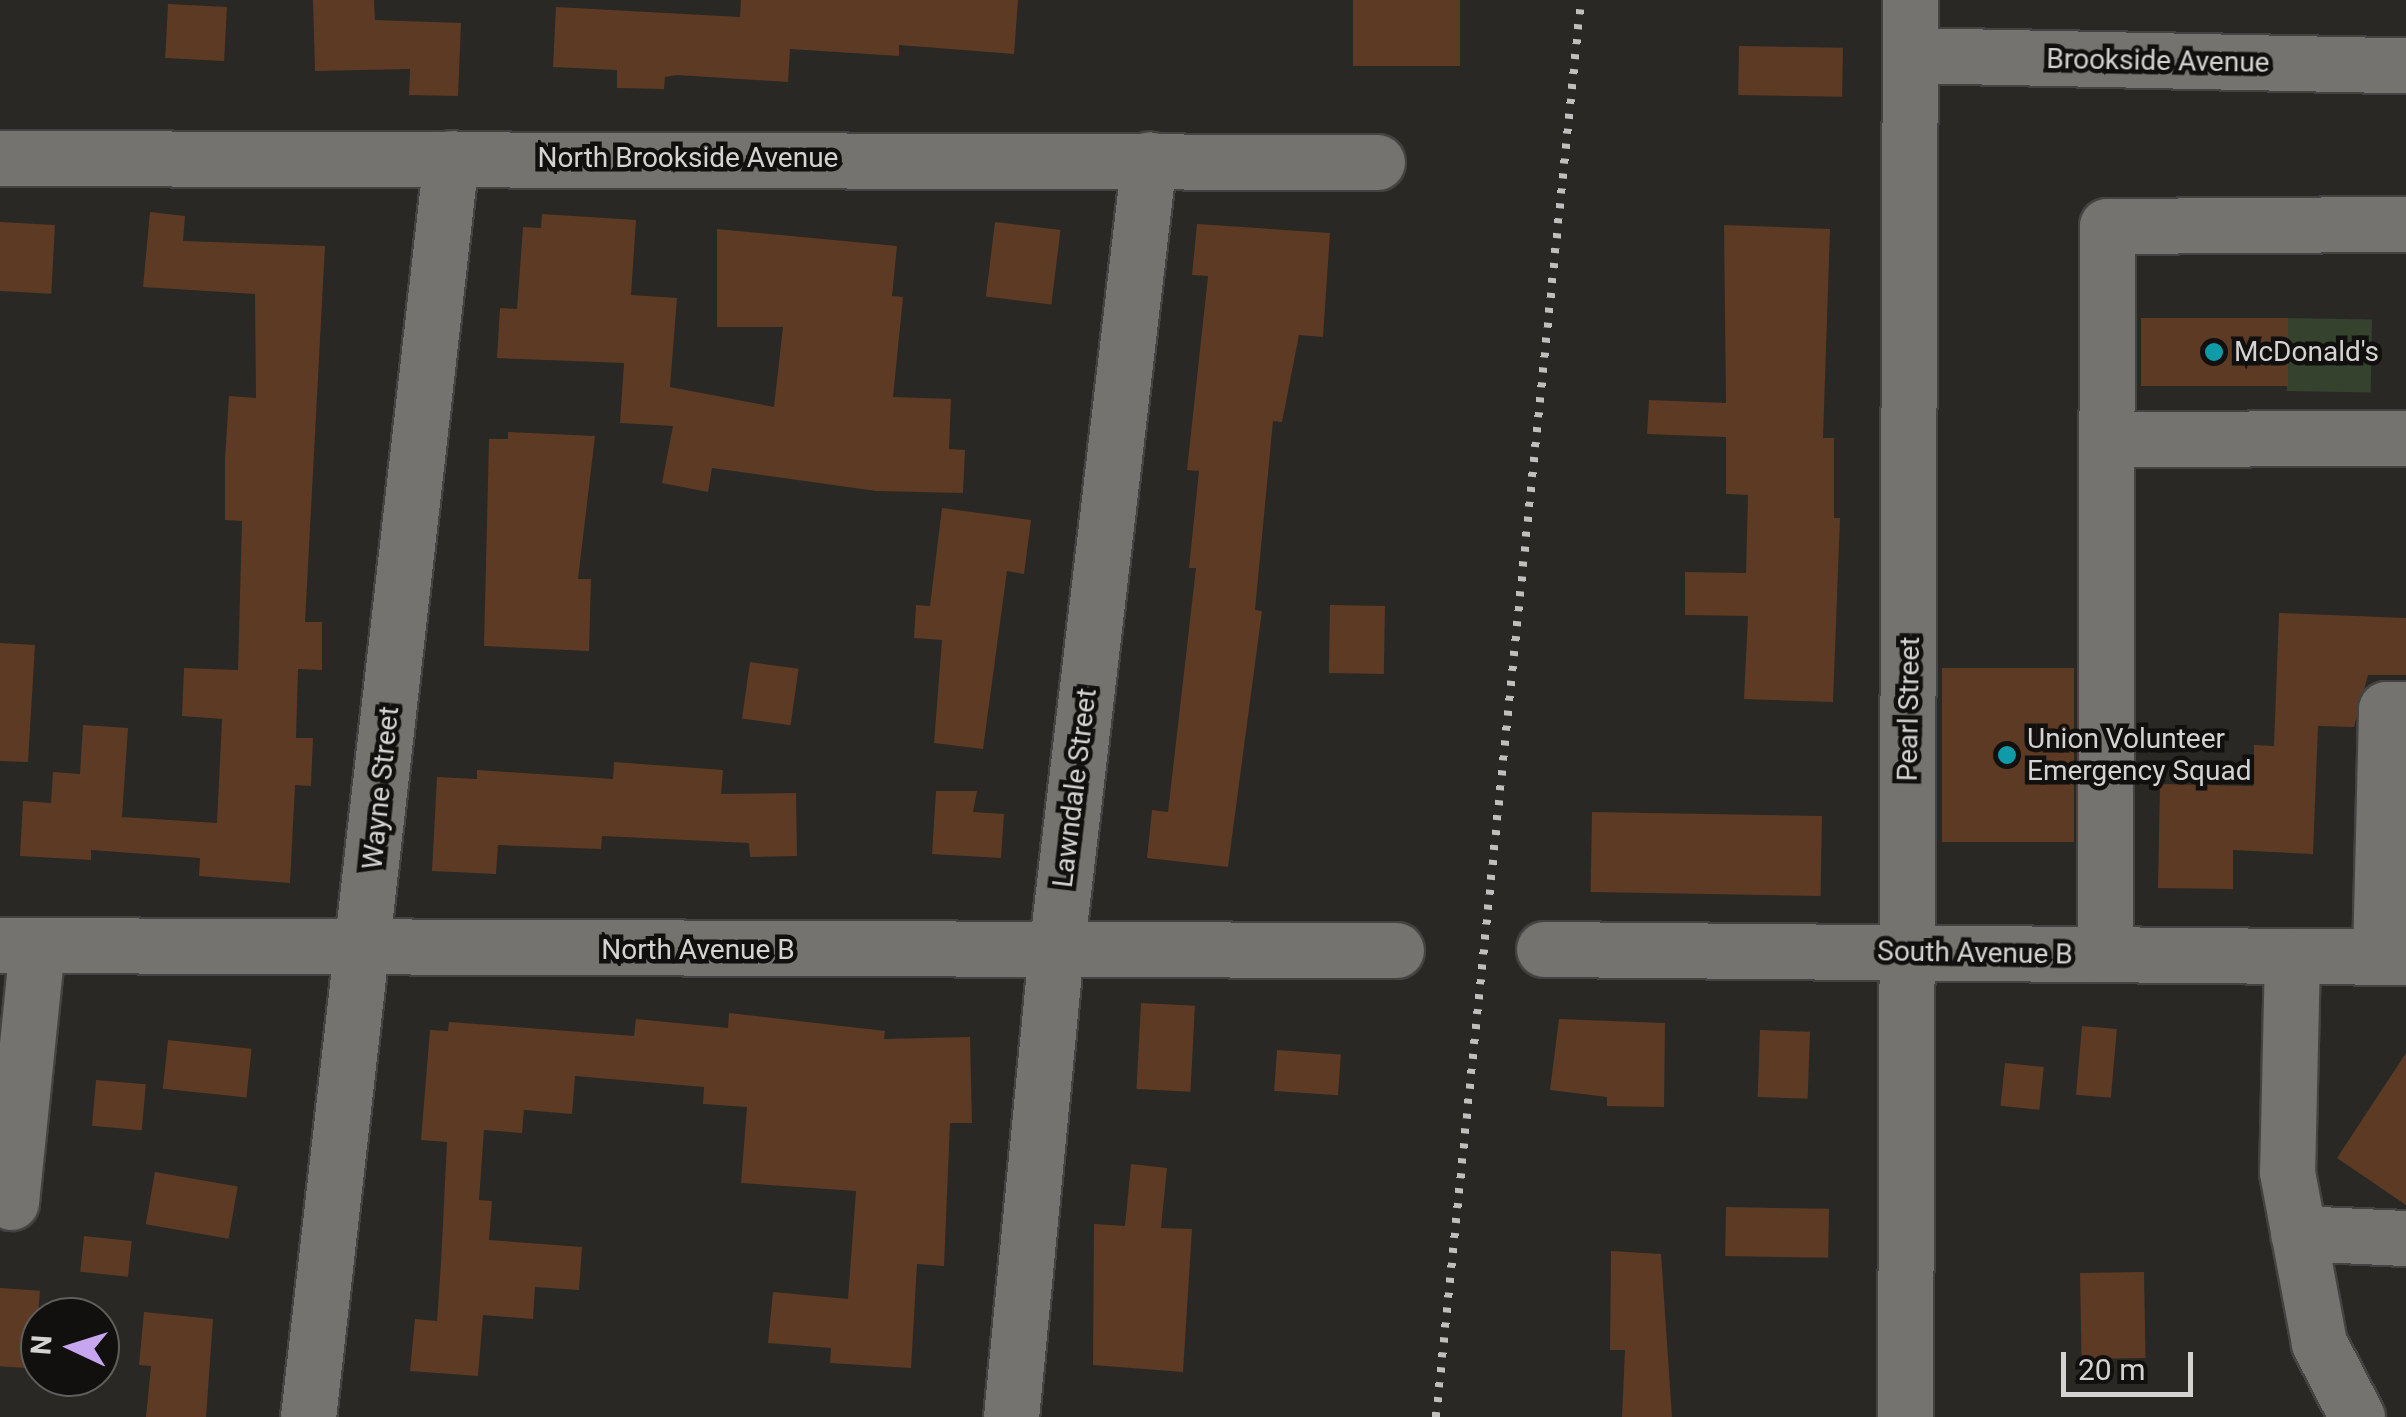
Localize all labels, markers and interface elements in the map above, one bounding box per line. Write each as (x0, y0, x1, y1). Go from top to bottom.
street label: Brookside Avenue (2046, 42, 2270, 80)
street label: North Brookside Avenue (538, 141, 838, 175)
place label: McDonald's (2234, 335, 2379, 369)
marker: McDonald's (2203, 341, 2225, 363)
street label: Pearl Street (1891, 636, 1927, 782)
street label: Lawndale Street (1046, 687, 1104, 889)
street label: Wayne Street (356, 705, 406, 871)
place label: Union Volunteer Emergency Squad (2027, 722, 2251, 788)
marker: Union Volunteer Emergency Squad (1996, 744, 2018, 766)
street label: North Avenue B (601, 933, 795, 967)
street label: South Avenue B (1877, 934, 2073, 972)
north arrow (20, 1297, 120, 1397)
scale bar (2066, 1332, 2198, 1394)
text: N (24, 1334, 59, 1356)
text: 20 m (2078, 1352, 2145, 1387)

